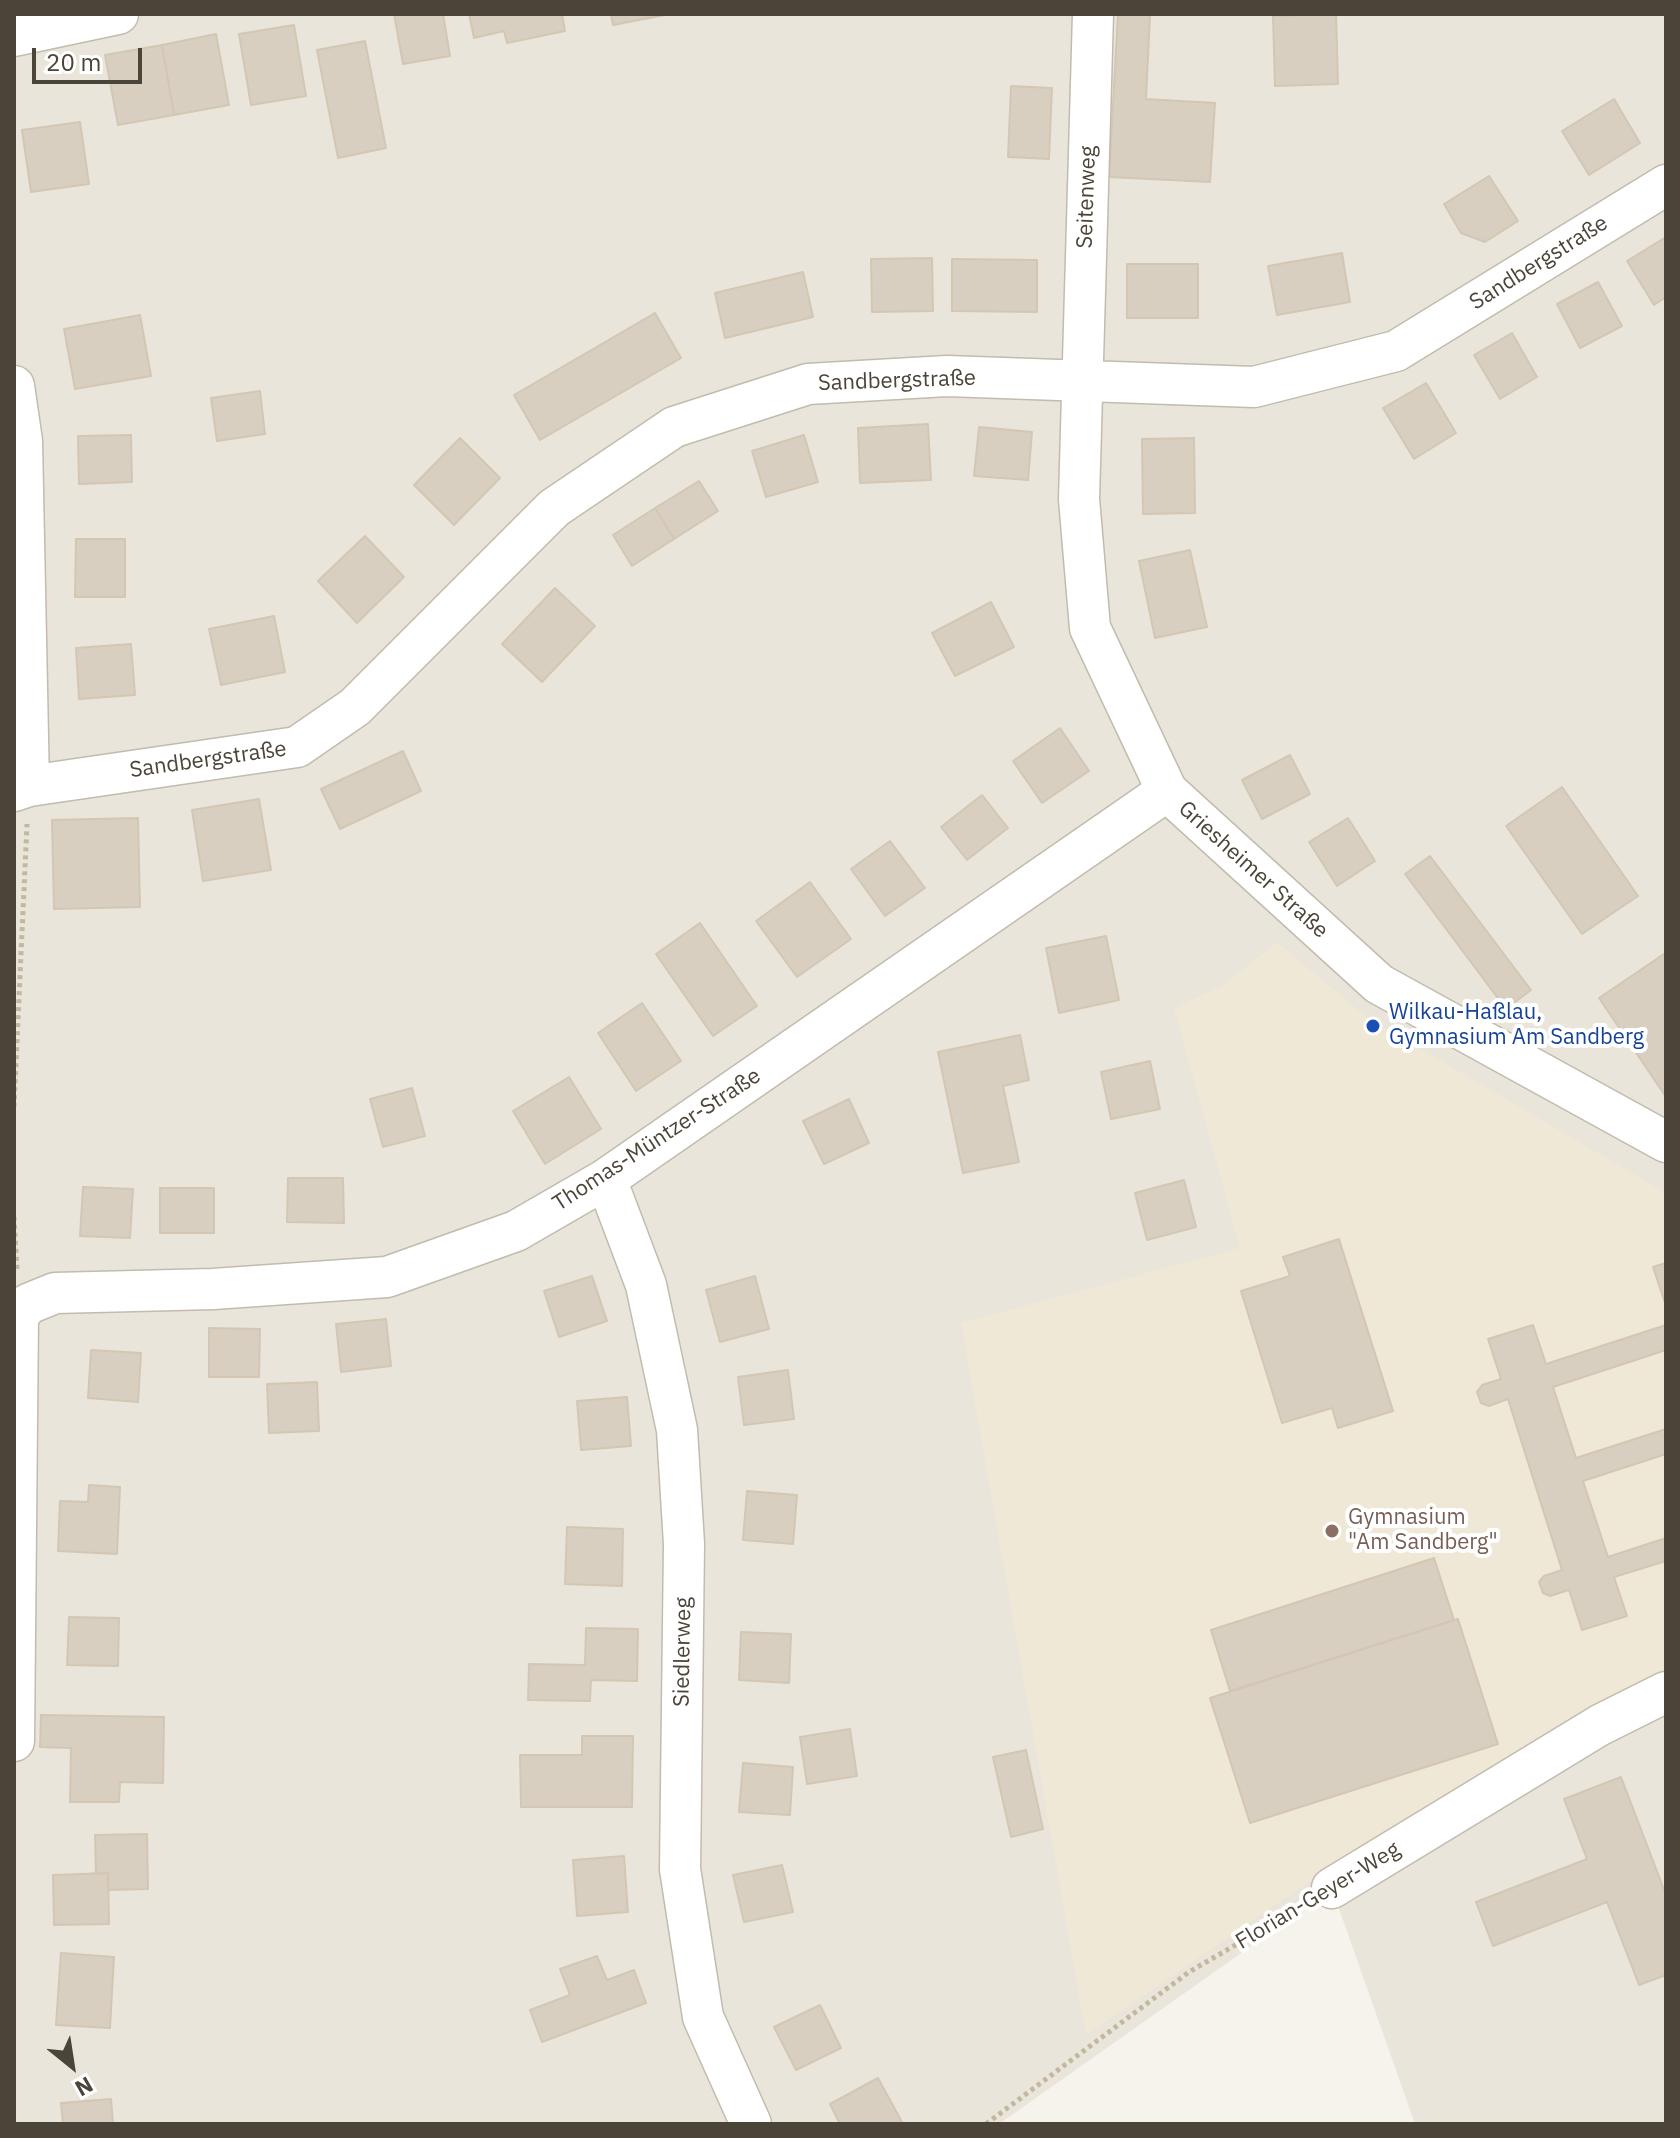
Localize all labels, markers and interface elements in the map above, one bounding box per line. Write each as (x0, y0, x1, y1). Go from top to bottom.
scale bar (36, 32, 146, 82)
text: 20 m (46, 46, 101, 78)
street label: Seitenweg (1072, 145, 1102, 249)
street label: Sandbergstraße (1465, 210, 1613, 316)
street label: Sandbergstraße (818, 365, 976, 397)
street label: Sandbergstraße (128, 736, 288, 784)
street label: Griesheimer Straße (1173, 796, 1333, 944)
place label: Wilkau-Haßlau, Gymnasium Am Sandberg (1389, 1000, 1644, 1052)
marker: Wilkau-Haßlau, Gymnasium Am Sandberg (1364, 1017, 1382, 1035)
street label: Thomas-Müntzer-Straße (548, 1063, 766, 1217)
place label: Gymnasium "Am Sandberg" (1348, 1505, 1498, 1556)
marker: Gymnasium "Am Sandberg" (1323, 1522, 1341, 1540)
street label: Siedlerweg (669, 1597, 697, 1707)
street label: Florian-Geyer-Weg (1231, 1837, 1405, 1955)
north arrow (32, 2026, 112, 2106)
text: N (70, 2071, 98, 2104)

